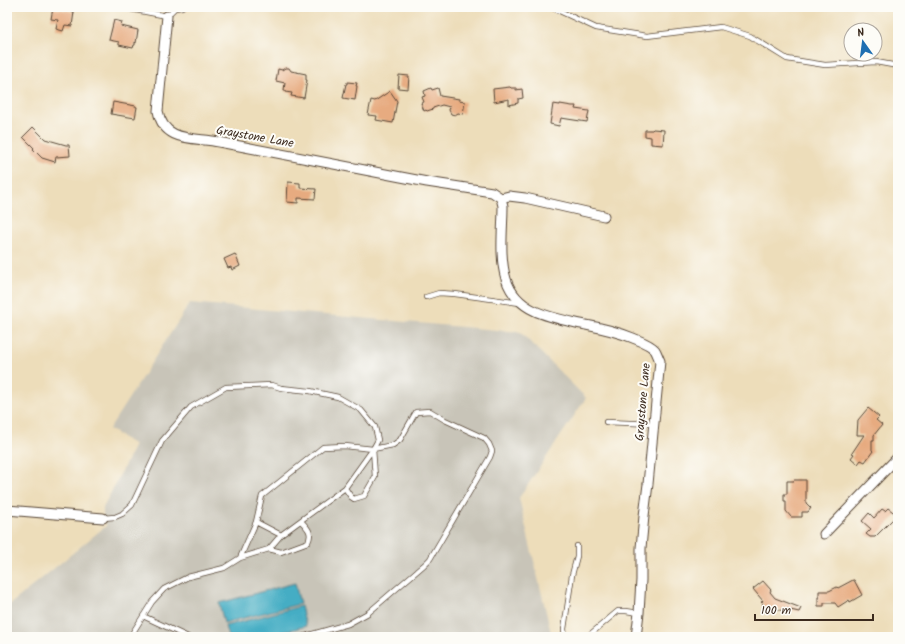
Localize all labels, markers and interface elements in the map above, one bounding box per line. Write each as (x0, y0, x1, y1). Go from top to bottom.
north arrow (843, 22, 883, 62)
text: N (855, 24, 866, 43)
street label: Graystone Lane (215, 121, 296, 153)
street label: Graystone Lane (630, 362, 656, 442)
scale bar (755, 596, 873, 622)
text: 100 m (761, 601, 792, 620)

